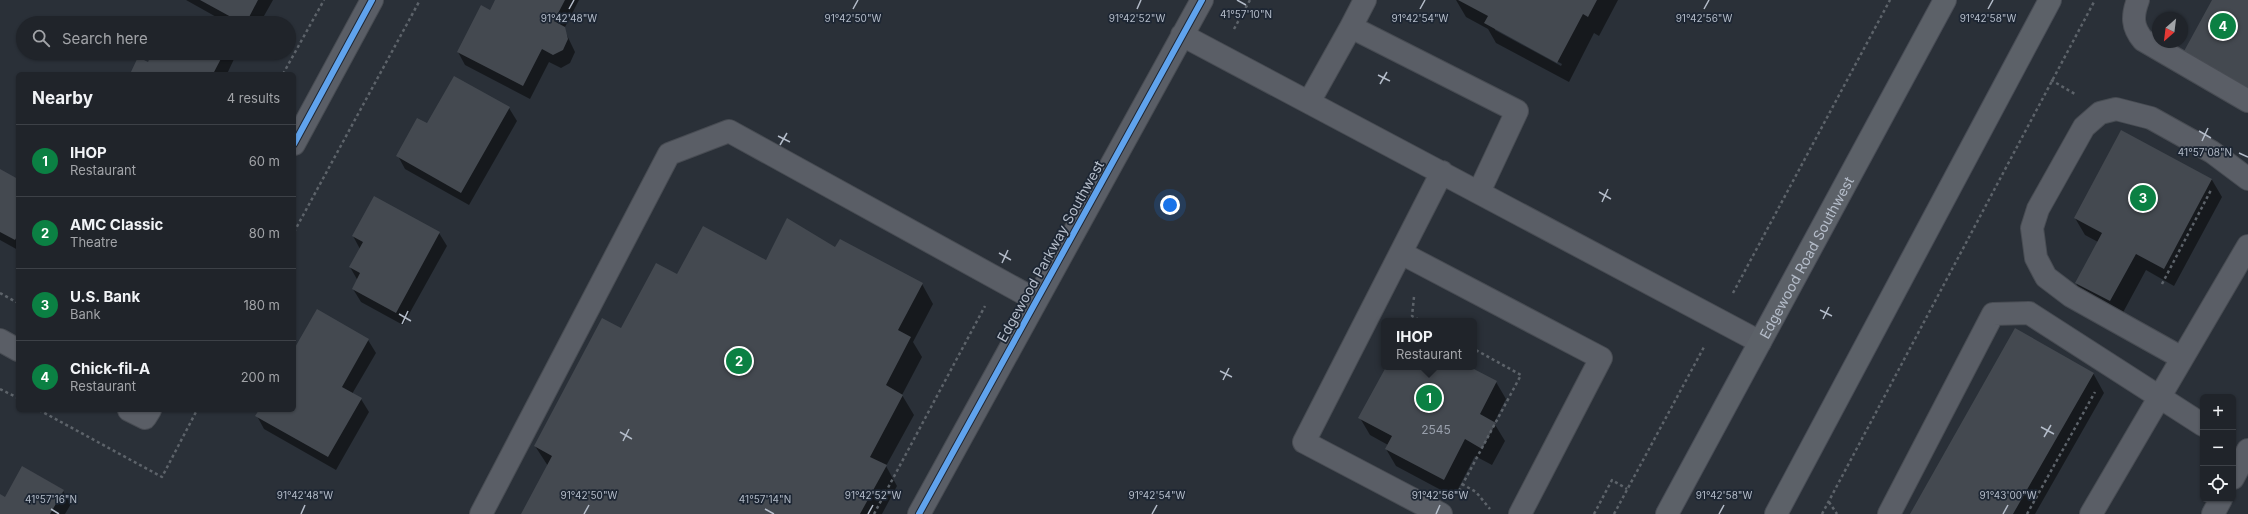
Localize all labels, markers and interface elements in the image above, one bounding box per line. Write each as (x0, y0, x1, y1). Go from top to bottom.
text: 41°57'10"N (1220, 8, 1272, 20)
pin: 4 (2210, 11, 2236, 41)
text: 91°42'48"W (541, 12, 597, 24)
text: 91°42'50"W (825, 12, 882, 24)
text: 91°42'52"W (1109, 12, 1165, 24)
text: 91°42'54"W (1392, 12, 1449, 24)
text: 91°42'56"W (1676, 12, 1733, 24)
text: 91°42'58"W (1960, 12, 2016, 24)
north arrow (2152, 12, 2188, 48)
search box (16, 16, 296, 60)
icon: search (30, 27, 52, 49)
text: Search here (62, 29, 148, 48)
text: Nearby (32, 88, 93, 108)
text: 4 results (227, 90, 280, 106)
text: IHOP (70, 143, 107, 162)
text: 41°57'08"N (2178, 146, 2232, 158)
text: 1 (42, 153, 48, 169)
text: 60 m (249, 153, 280, 169)
street label: Edgewood Parkway Southwest (993, 157, 1107, 345)
text: Restaurant (70, 162, 136, 178)
street label: Edgewood Road Southwest (1755, 173, 1857, 341)
pin: 3 (2130, 183, 2156, 213)
your location (1160, 195, 1180, 215)
text: AMC Classic (70, 215, 163, 234)
text: 2 (41, 225, 49, 241)
text: 80 m (249, 225, 280, 241)
text: Theatre (70, 234, 118, 250)
text: U.S. Bank (70, 287, 140, 306)
text: 3 (41, 297, 49, 313)
text: 180 m (243, 297, 280, 313)
text: Bank (70, 306, 101, 322)
popup (1381, 318, 1477, 370)
text: IHOP (1396, 327, 1433, 346)
pin: 2 (726, 346, 752, 376)
text: Restaurant (1396, 346, 1462, 362)
text: Chick-fil-A (70, 359, 150, 378)
text: 4 (41, 369, 49, 385)
text: 200 m (241, 369, 280, 385)
text: Restaurant (70, 378, 136, 394)
pin: 1 (1416, 383, 1442, 413)
map controls (2200, 394, 2236, 502)
button: + (2200, 394, 2236, 430)
house number: 2545 (1421, 422, 1451, 437)
button: − (2200, 430, 2236, 466)
button: locate (2200, 466, 2236, 502)
text: 91°42'48"W (277, 489, 333, 501)
text: 91°42'50"W (561, 489, 618, 501)
text: 91°42'52"W (845, 489, 901, 501)
text: 91°42'54"W (1129, 489, 1186, 501)
text: 91°42'56"W (1412, 489, 1469, 501)
text: 91°42'58"W (1696, 489, 1752, 501)
text: 91°43'00"W (1979, 489, 2037, 501)
text: 41°57'16"N (25, 493, 77, 505)
text: 41°57'14"N (739, 493, 791, 505)

